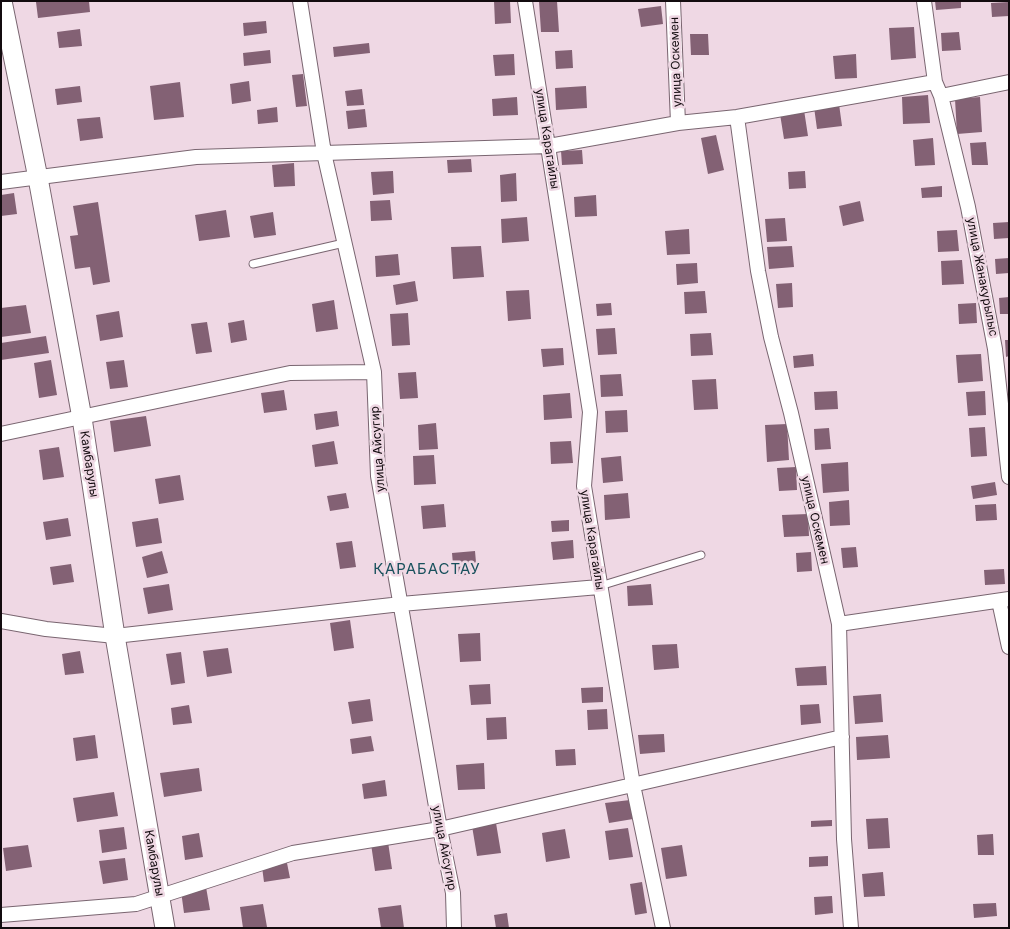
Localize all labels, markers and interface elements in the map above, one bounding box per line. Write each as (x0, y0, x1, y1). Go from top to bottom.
street label: улица Оскемен (667, 17, 685, 107)
street label: улица Карагайлы (532, 88, 562, 190)
street label: улица Жанакурылыс (963, 216, 1001, 338)
street label: улица Айсугир (368, 406, 388, 492)
street label: Камбарулы (77, 430, 101, 498)
street label: улица Оскемен (798, 474, 832, 566)
street label: улица Карагайлы (577, 489, 607, 591)
district label: ҚАРАБАСТАУ (372, 560, 482, 578)
street label: улица Айсугир (429, 804, 459, 892)
street label: Камбарулы (141, 829, 167, 897)

